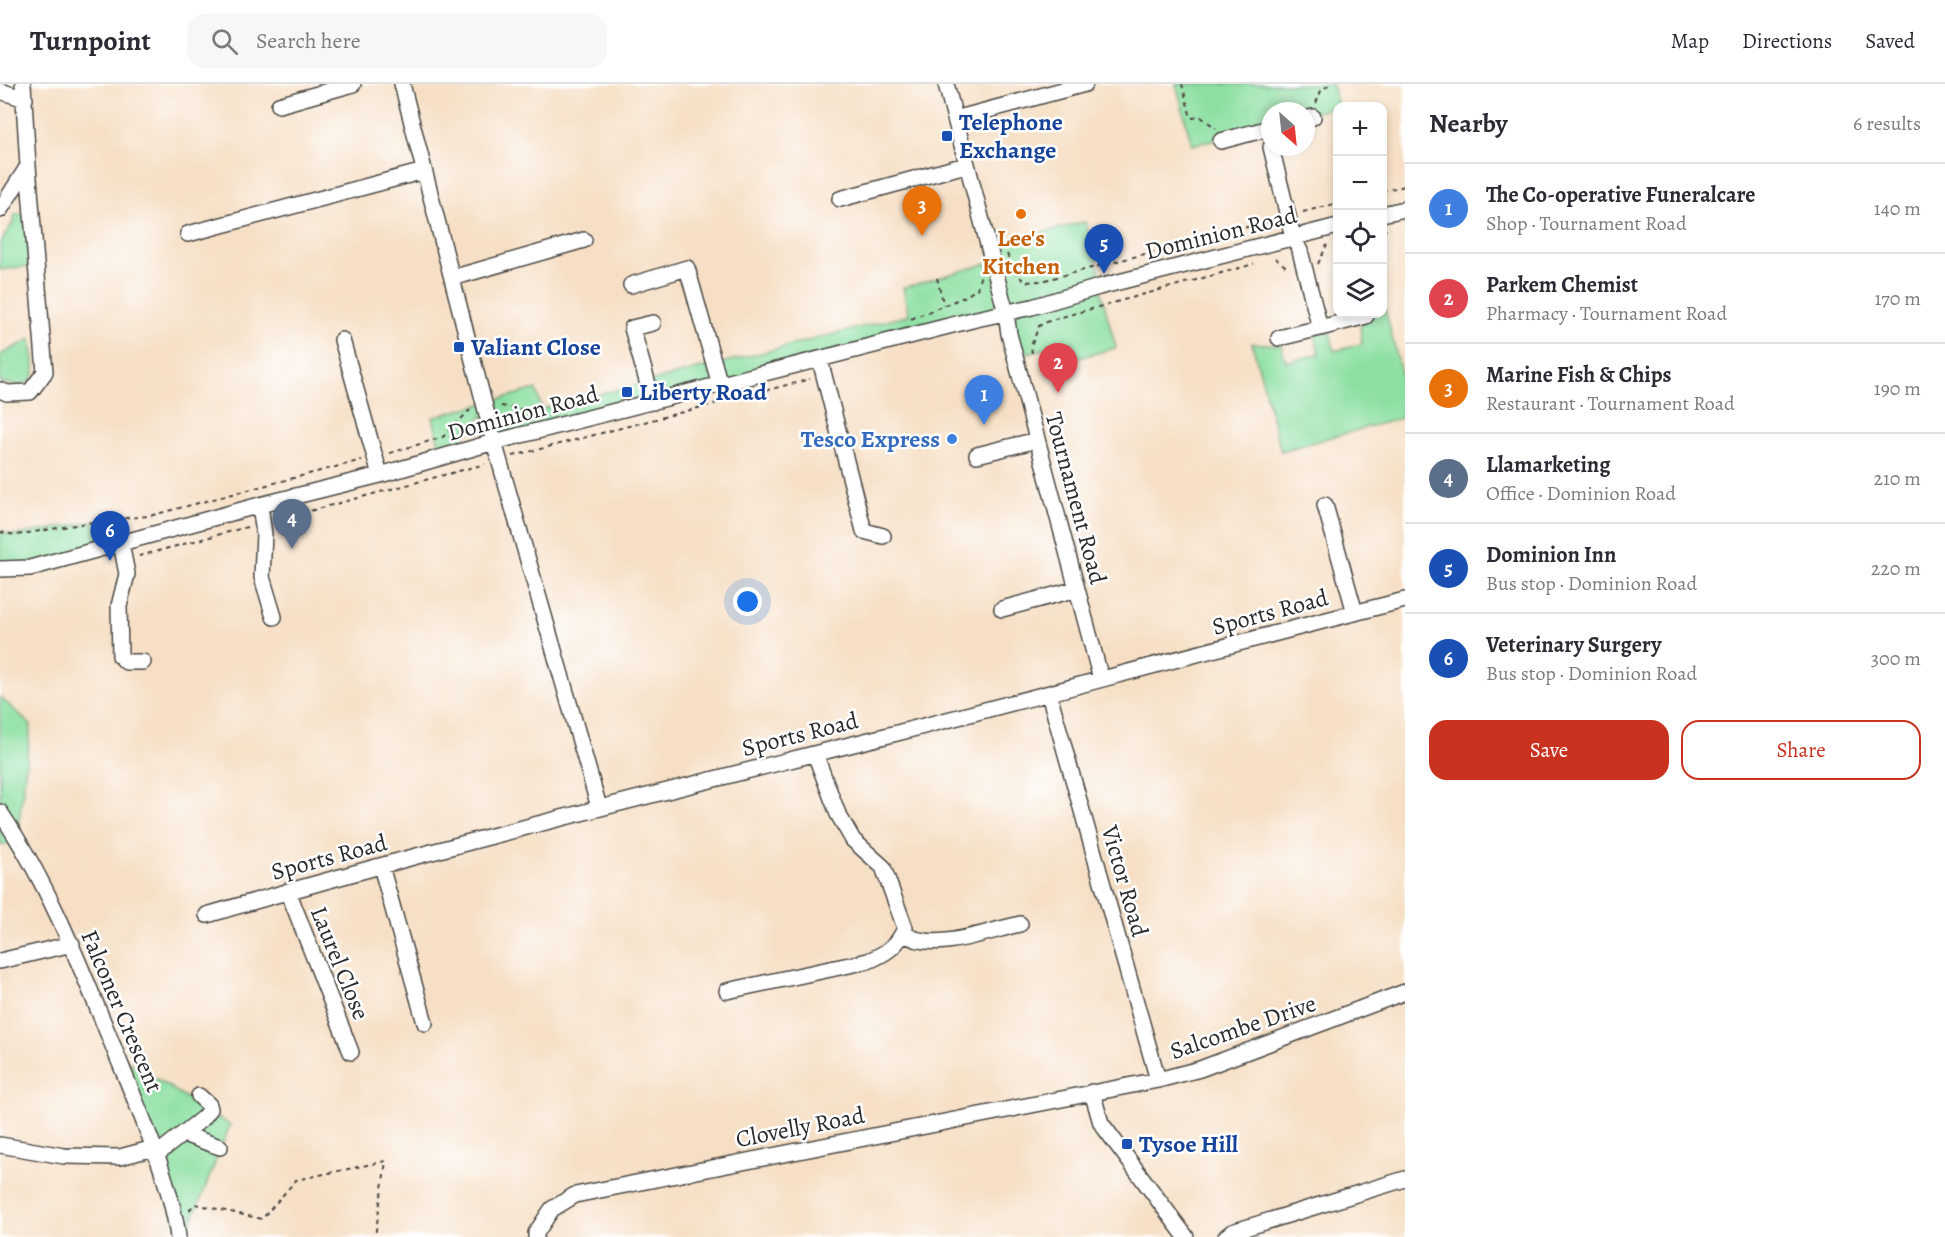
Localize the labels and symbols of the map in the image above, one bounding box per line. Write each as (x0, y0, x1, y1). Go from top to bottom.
north arrow (1261, 102, 1315, 156)
place label: Telephone Exchange (959, 106, 1063, 166)
marker: Telephone Exchange (940, 129, 954, 143)
pin: 3 (902, 186, 942, 236)
street label: Dominion Road (1142, 199, 1300, 267)
marker: Lee's Kitchen (1014, 207, 1028, 221)
place label: Lee's Kitchen (982, 222, 1061, 282)
pin: 5 (1084, 224, 1124, 274)
place label: Valiant Close (470, 331, 601, 363)
marker: Valiant Close (452, 340, 466, 354)
pin: 2 (1038, 344, 1078, 393)
place label: Liberty Road (639, 376, 767, 408)
pin: 1 (964, 376, 1004, 425)
street label: Dominion Road (444, 377, 602, 449)
marker: Liberty Road (620, 385, 634, 399)
street label: Tournament Road (1038, 409, 1114, 588)
place label: Tesco Express (801, 423, 940, 455)
marker: Tesco Express (945, 432, 959, 446)
pin: 4 (272, 500, 312, 549)
pin: 6 (90, 512, 130, 561)
street label: Sports Road (1208, 581, 1332, 643)
your location (733, 587, 762, 616)
street label: Sports Road (738, 704, 862, 764)
street label: Victor Road (1094, 821, 1156, 940)
street label: Sports Road (267, 826, 391, 888)
street label: Laurel Close (303, 901, 377, 1025)
street label: Falconer Crescent (73, 925, 171, 1097)
street label: Salcombe Drive (1166, 987, 1320, 1067)
street label: Clovelly Road (733, 1099, 867, 1155)
place label: Tysoe Hill (1139, 1128, 1239, 1160)
marker: Tysoe Hill (1120, 1137, 1134, 1151)

